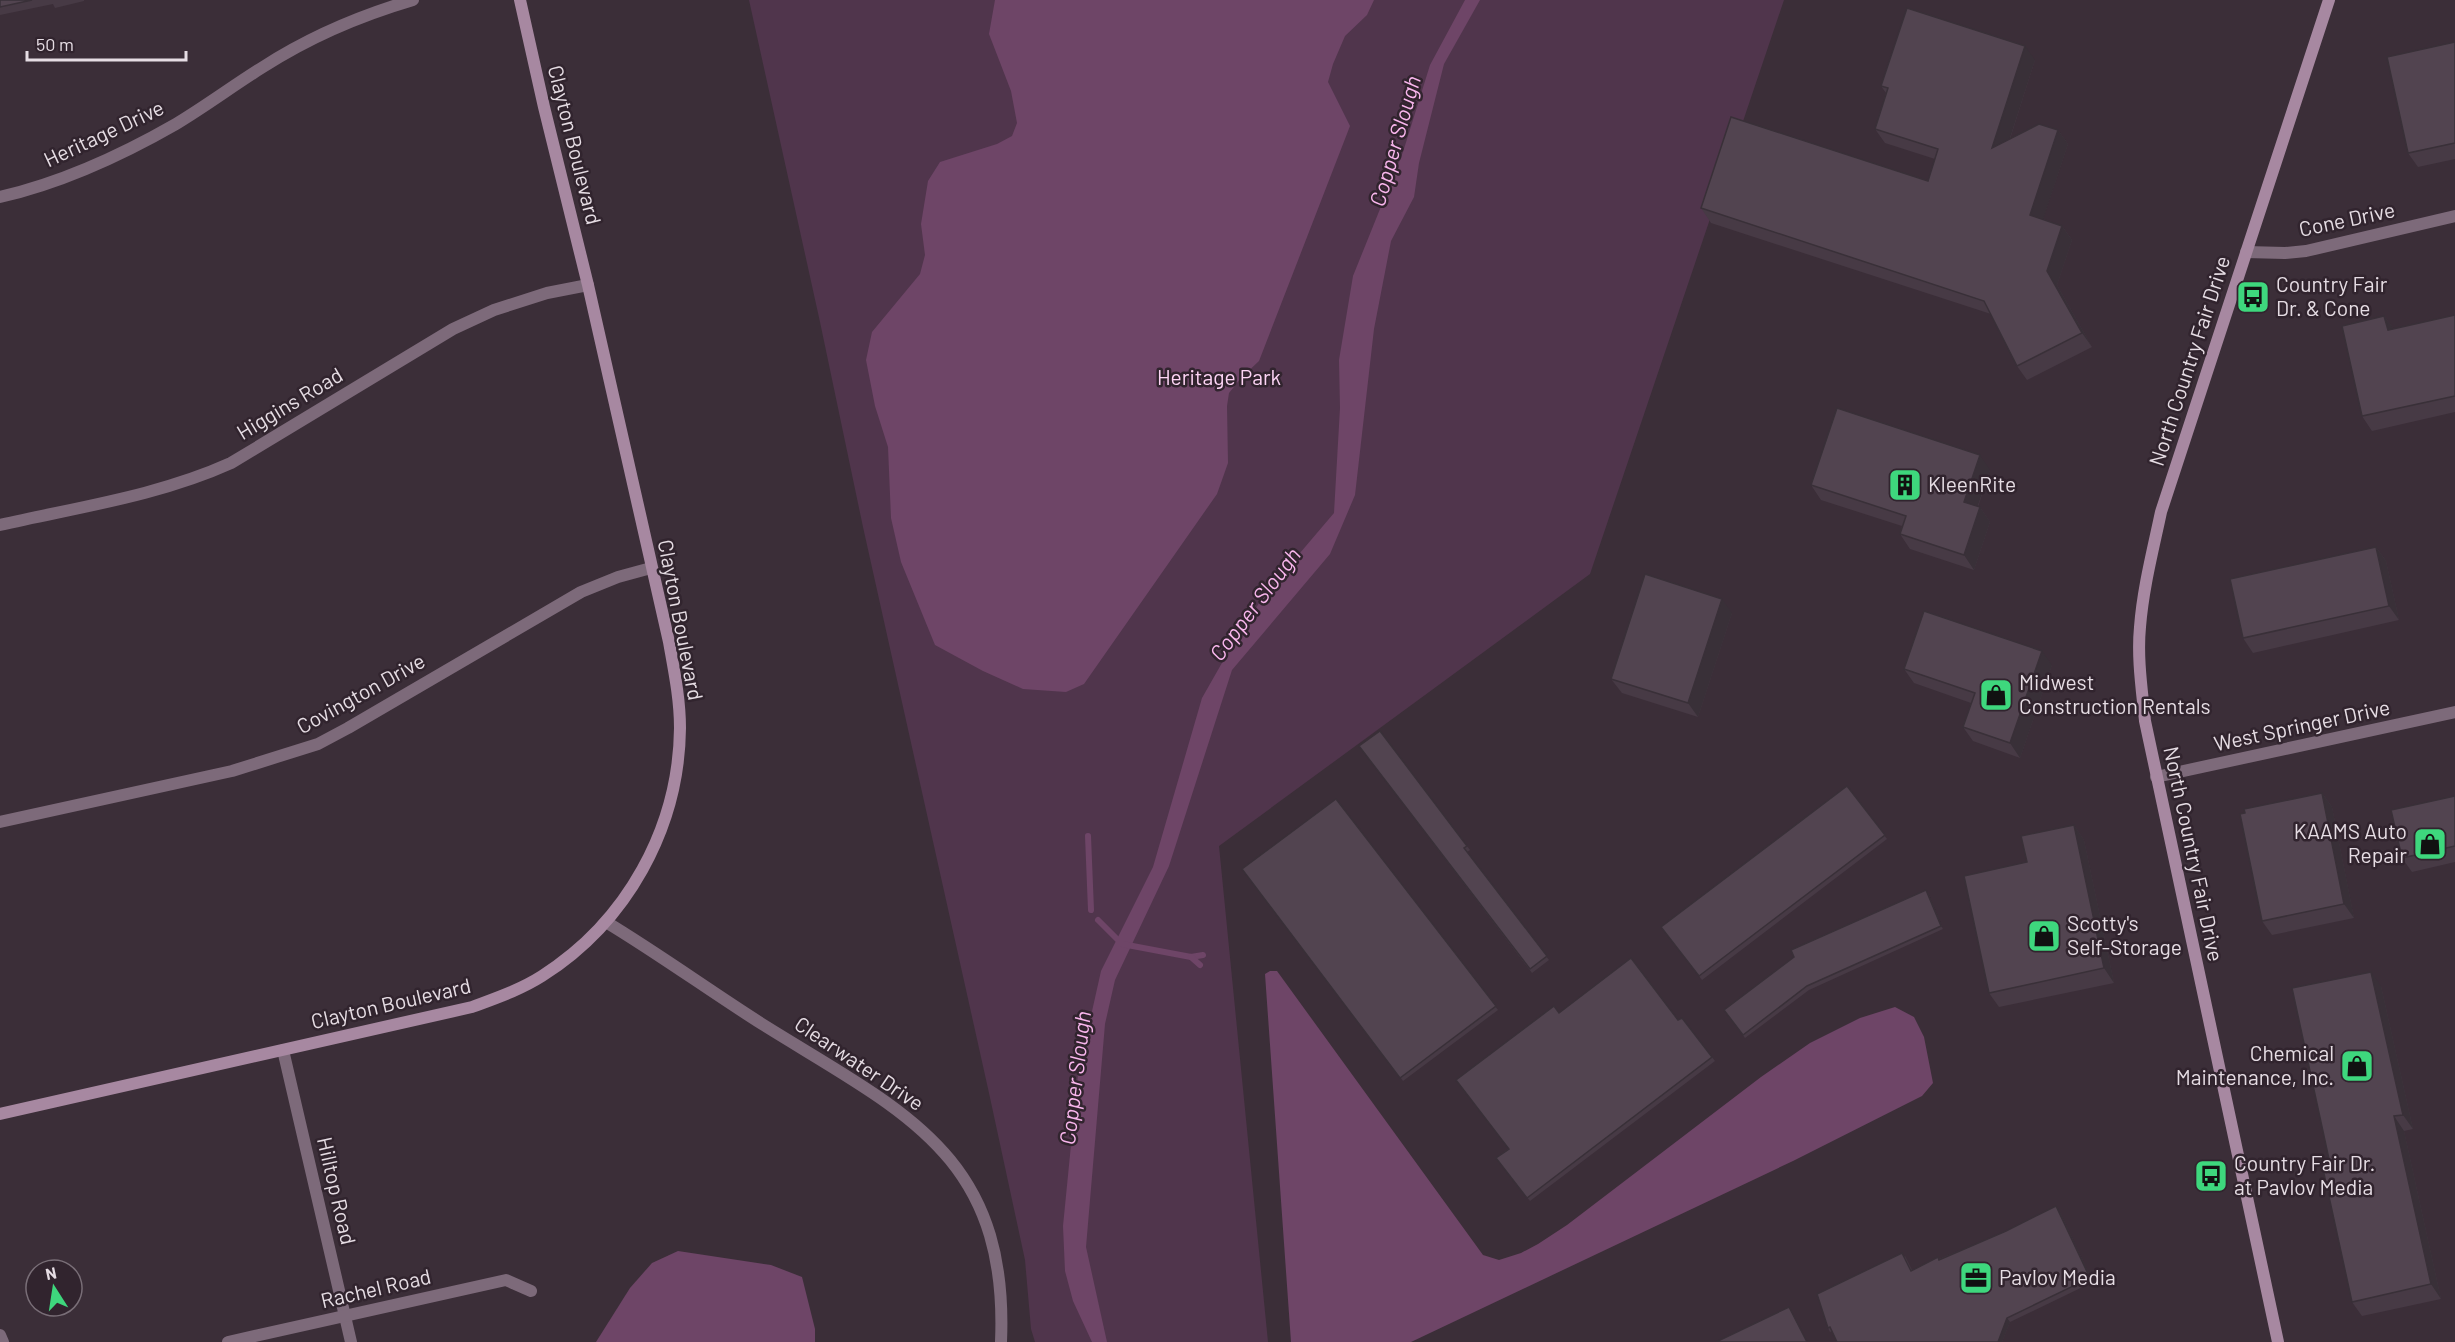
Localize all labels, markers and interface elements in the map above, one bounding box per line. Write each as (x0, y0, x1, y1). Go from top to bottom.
scale bar (27, 24, 186, 62)
text: 50 m (36, 33, 74, 55)
street label: Clayton Boulevard (544, 62, 607, 227)
water label: Copper Slough (1363, 72, 1425, 209)
street label: Heritage Drive (39, 94, 167, 171)
street label: Cone Drive (2296, 196, 2397, 241)
street label: North Country Fair Drive (2143, 252, 2234, 469)
place label: Country Fair Dr. & Cone (2276, 271, 2388, 320)
bus stop icon: Country Fair Dr. & Cone (2235, 279, 2271, 315)
street label: Higgins Road (232, 361, 347, 444)
park label: Heritage Park (1157, 364, 1281, 389)
building icon: KleenRite (1887, 467, 1923, 503)
place label: KleenRite (1928, 471, 2016, 496)
street label: Clayton Boulevard (654, 537, 709, 702)
water label: Copper Slough (1203, 542, 1305, 665)
street label: Covington Drive (292, 647, 429, 738)
place label: Midwest Construction Rentals (2019, 669, 2211, 718)
shop icon: Midwest Construction Rentals (1978, 677, 2014, 713)
street label: West Springer Drive (2211, 694, 2392, 755)
street label: North Country Fair Drive (2159, 744, 2229, 964)
place label: KAAMS Auto Repair (2294, 818, 2407, 867)
shop icon: KAAMS Auto Repair (2412, 826, 2448, 862)
place label: Scotty's Self-Storage (2067, 910, 2182, 959)
shop icon: Scotty's Self-Storage (2026, 918, 2062, 954)
street label: Clayton Boulevard (308, 972, 473, 1033)
water label: Copper Slough (1053, 1009, 1095, 1146)
street label: Clearwater Drive (791, 1010, 929, 1115)
place label: Chemical Maintenance, Inc. (2176, 1040, 2334, 1089)
shop icon: Chemical Maintenance, Inc. (2339, 1048, 2375, 1084)
street label: Hilltop Road (313, 1134, 362, 1247)
place label: Country Fair Dr. at Pavlov Media (2234, 1150, 2375, 1199)
bus stop icon: Country Fair Dr. at Pavlov Media (2193, 1158, 2229, 1194)
north arrow (24, 1258, 84, 1318)
office icon: Pavlov Media (1958, 1260, 1994, 1296)
text: N (44, 1262, 58, 1283)
street label: Rachel Road (318, 1263, 433, 1312)
place label: Pavlov Media (1999, 1264, 2116, 1289)

